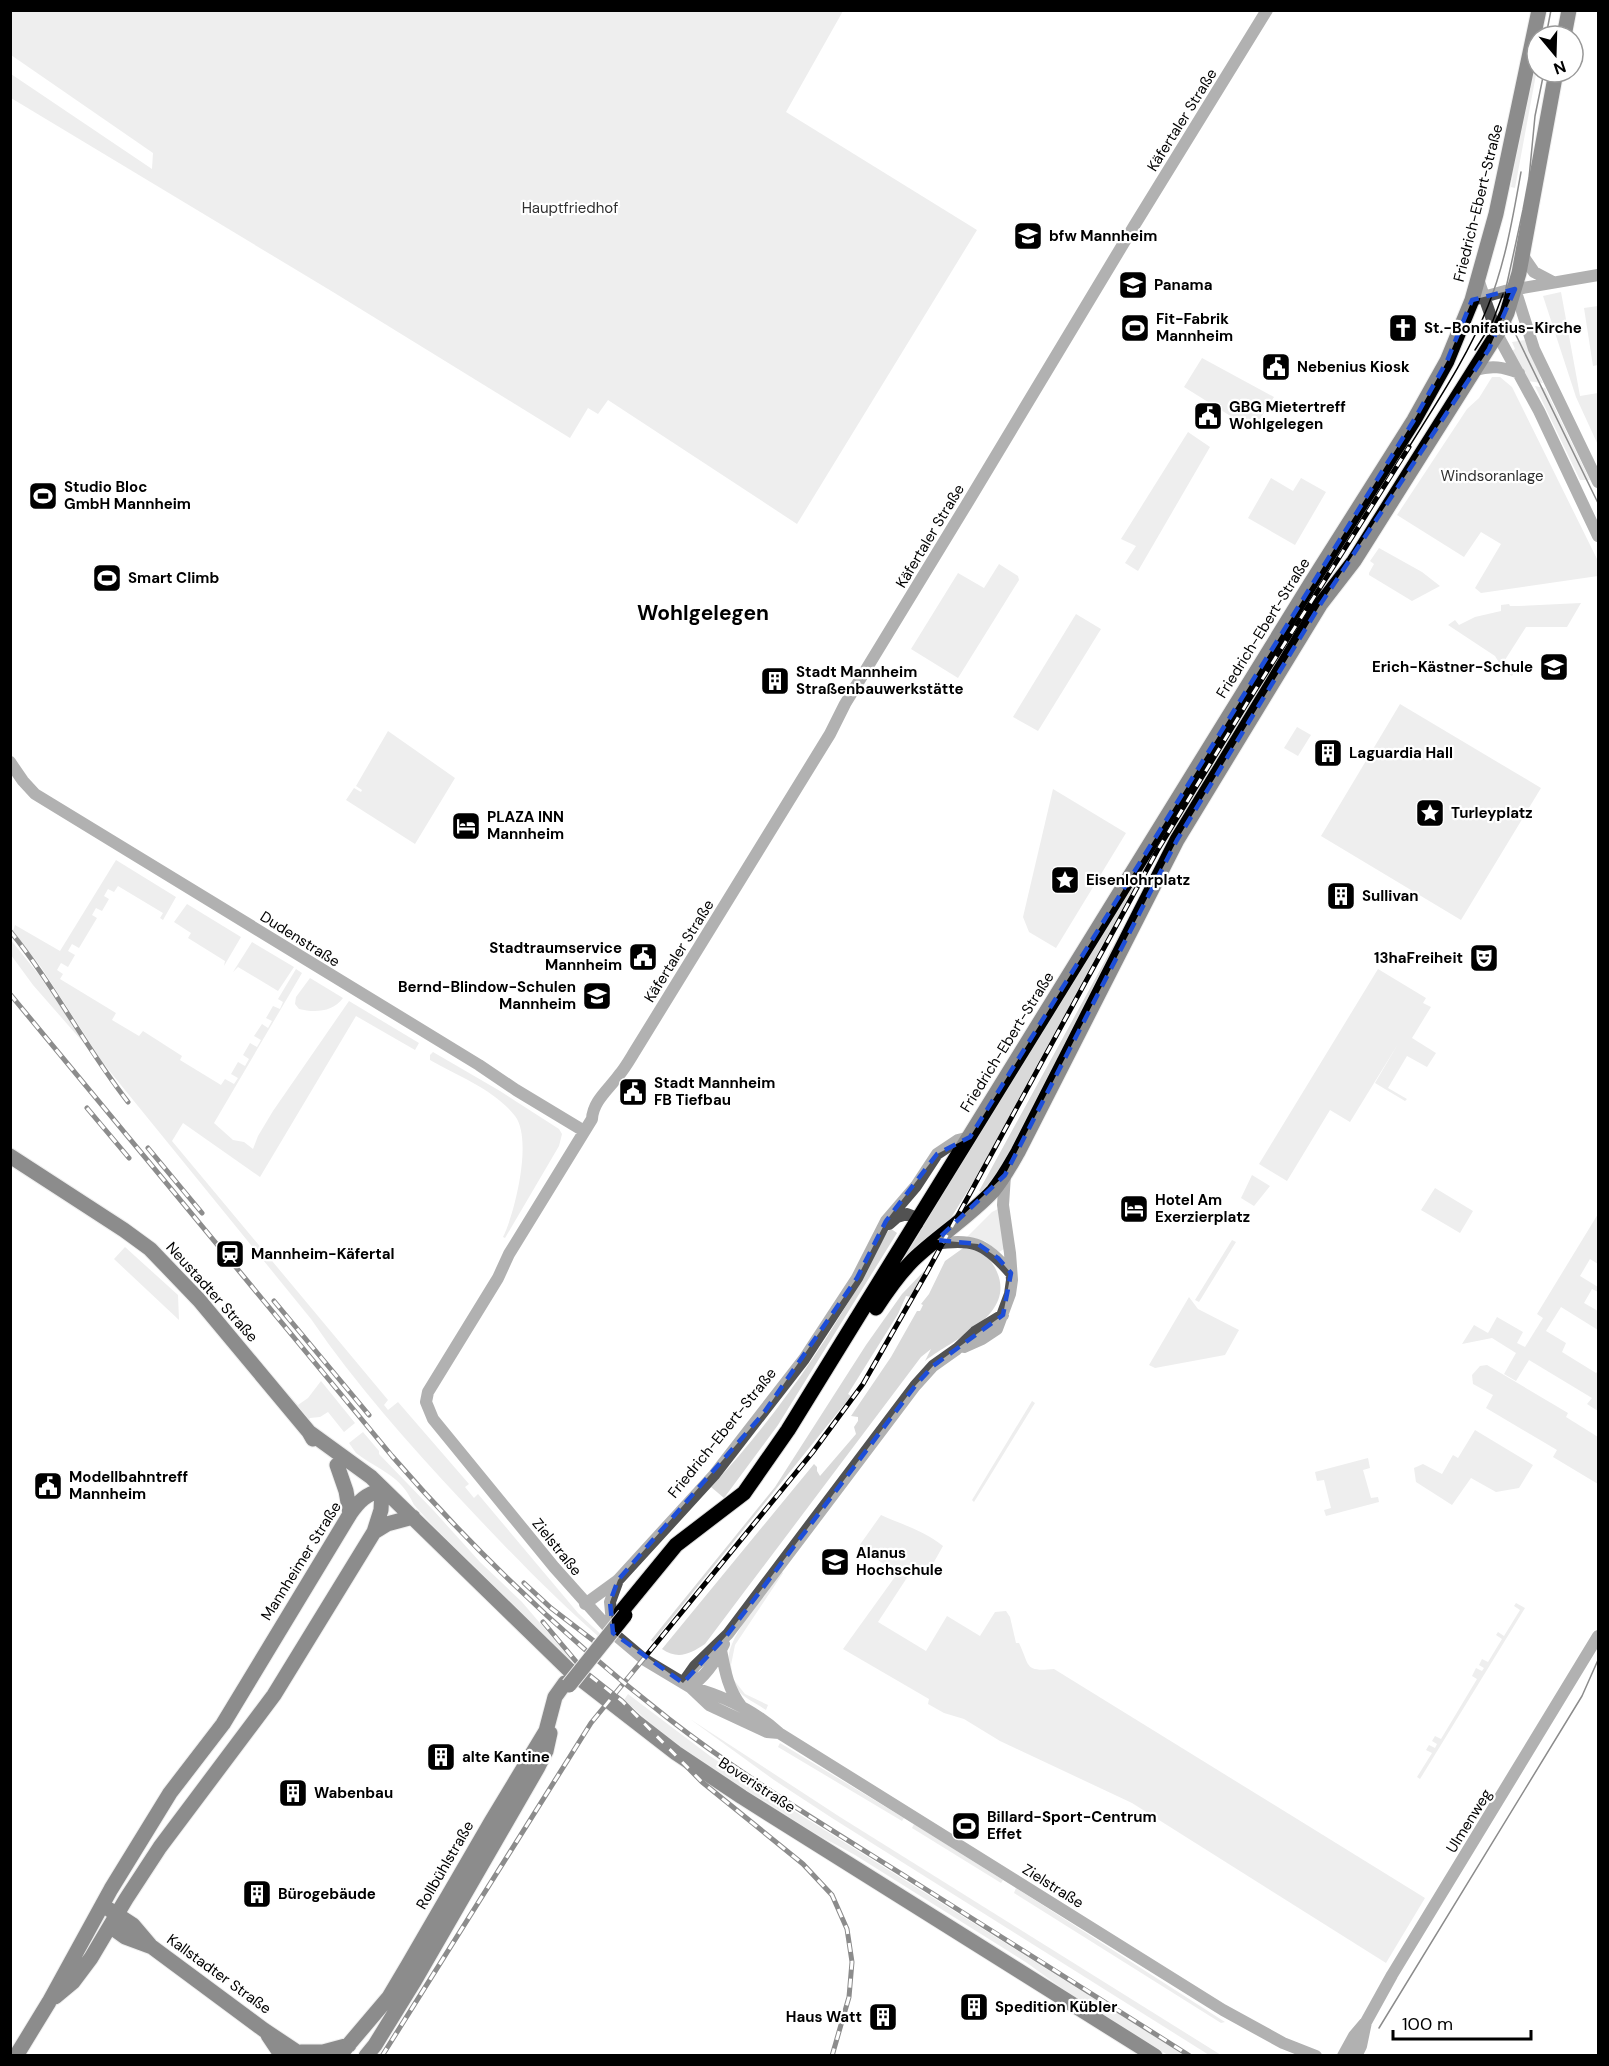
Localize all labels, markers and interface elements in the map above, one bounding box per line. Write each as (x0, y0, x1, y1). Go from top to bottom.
north arrow (1525, 24, 1585, 84)
text: N (1551, 56, 1569, 80)
street label: Käfertaler Straße (1142, 65, 1222, 175)
street label: Friedrich-Ebert-Straße (1449, 122, 1507, 284)
park label: Hauptfriedhof (522, 198, 618, 218)
school or university icon: bfw Mannheim (1012, 220, 1044, 252)
place label: bfw Mannheim (1049, 226, 1157, 246)
school or university icon: Panama (1117, 269, 1149, 301)
place label: Panama (1154, 275, 1212, 295)
place label: Fit-Fabrik Mannheim (1156, 309, 1233, 346)
sports icon: Fit-Fabrik Mannheim (1119, 312, 1151, 344)
church icon: St.-Bonifatius-Kirche (1387, 312, 1419, 344)
place label: St.-Bonifatius-Kirche (1424, 318, 1582, 338)
public building icon: Nebenius Kiosk (1260, 351, 1292, 383)
place label: Nebenius Kiosk (1297, 357, 1410, 377)
place label: GBG Mietertreff Wohlgelegen (1229, 397, 1346, 434)
public building icon: GBG Mietertreff Wohlgelegen (1192, 400, 1224, 432)
park label: Windsoranlage (1441, 466, 1543, 486)
place label: Studio Bloc GmbH Mannheim (64, 477, 191, 514)
sports icon: Studio Bloc GmbH Mannheim (27, 480, 59, 512)
street label: Käfertaler Straße (891, 481, 969, 591)
street label: Friedrich-Ebert-Straße (1212, 554, 1314, 702)
sports icon: Smart Climb (91, 562, 123, 594)
place label: Smart Climb (128, 568, 219, 588)
district label: Wohlgelegen (637, 599, 769, 627)
school or university icon: Erich-Kästner-Schule (1538, 651, 1570, 683)
place label: Erich-Kästner-Schule (1372, 657, 1533, 677)
place label: Stadt Mannheim Straßenbauwerkstätte (796, 662, 964, 699)
building icon: Stadt Mannheim Straßenbauwerkstätte (759, 665, 791, 697)
building icon: Laguardia Hall (1312, 737, 1344, 769)
place label: Laguardia Hall (1349, 743, 1453, 763)
place icon: Turleyplatz (1414, 797, 1446, 829)
place label: Turleyplatz (1451, 803, 1533, 823)
place label: PLAZA INN Mannheim (487, 807, 564, 844)
hotel icon: PLAZA INN Mannheim (450, 810, 482, 842)
place icon: Eisenlohrplatz (1049, 864, 1081, 896)
place label: Eisenlohrplatz (1086, 870, 1190, 890)
building icon: Sullivan (1325, 880, 1357, 912)
place label: Sullivan (1362, 886, 1419, 906)
street label: Käfertaler Straße (639, 896, 719, 1006)
street label: Dudenstraße (256, 907, 344, 971)
place label: Stadtraumservice Mannheim (489, 938, 622, 975)
public building icon: Stadtraumservice Mannheim (627, 941, 659, 973)
theatre icon: 13haFreiheit (1468, 942, 1500, 974)
place label: 13haFreiheit (1374, 948, 1463, 968)
street label: Friedrich-Ebert-Straße (956, 968, 1058, 1116)
place label: Bernd-Blindow-Schulen Mannheim (398, 977, 576, 1014)
school or university icon: Bernd-Blindow-Schulen Mannheim (581, 980, 613, 1012)
place label: Stadt Mannheim FB Tiefbau (654, 1073, 775, 1110)
public building icon: Stadt Mannheim FB Tiefbau (617, 1076, 649, 1108)
place label: Hotel Am Exerzierplatz (1155, 1190, 1250, 1227)
hotel icon: Hotel Am Exerzierplatz (1118, 1193, 1150, 1225)
street label: Neustadter Straße (162, 1238, 262, 1346)
station icon: Mannheim-Käfertal (214, 1238, 246, 1270)
place label: Mannheim-Käfertal (251, 1244, 395, 1264)
street label: Friedrich-Ebert-Straße (663, 1364, 781, 1502)
place label: Modellbahntreff Mannheim (69, 1467, 188, 1504)
public building icon: Modellbahntreff Mannheim (32, 1470, 64, 1502)
street label: Mannheimer Straße (256, 1498, 346, 1624)
street label: Zielstraße (528, 1514, 586, 1580)
place label: Alanus Hochschule (856, 1543, 943, 1580)
school or university icon: Alanus Hochschule (819, 1546, 851, 1578)
building icon: alte Kantine (425, 1741, 457, 1773)
place label: alte Kantine (462, 1747, 550, 1767)
street label: Boveristraße (715, 1753, 799, 1817)
building icon: Wabenbau (277, 1777, 309, 1809)
place label: Wabenbau (314, 1783, 393, 1803)
street label: Ulmenweg (1442, 1785, 1496, 1857)
place label: Billard-Sport-Centrum Effet (987, 1807, 1157, 1844)
sports icon: Billard-Sport-Centrum Effet (950, 1810, 982, 1842)
street label: Rollbühlstraße (412, 1817, 478, 1913)
street label: Zielstraße (1019, 1859, 1087, 1913)
building icon: Bürogebäude (241, 1878, 273, 1910)
place label: Bürogebäude (278, 1884, 376, 1904)
street label: Kallstadter Straße (163, 1929, 275, 2019)
building icon: Spedition Kübler (958, 1991, 990, 2023)
place label: Spedition Kübler (995, 1997, 1117, 2017)
building icon: Haus Watt (867, 2001, 899, 2033)
scale bar (1393, 2003, 1531, 2041)
place label: Haus Watt (786, 2007, 862, 2027)
text: 100 m (1402, 2012, 1453, 2036)

